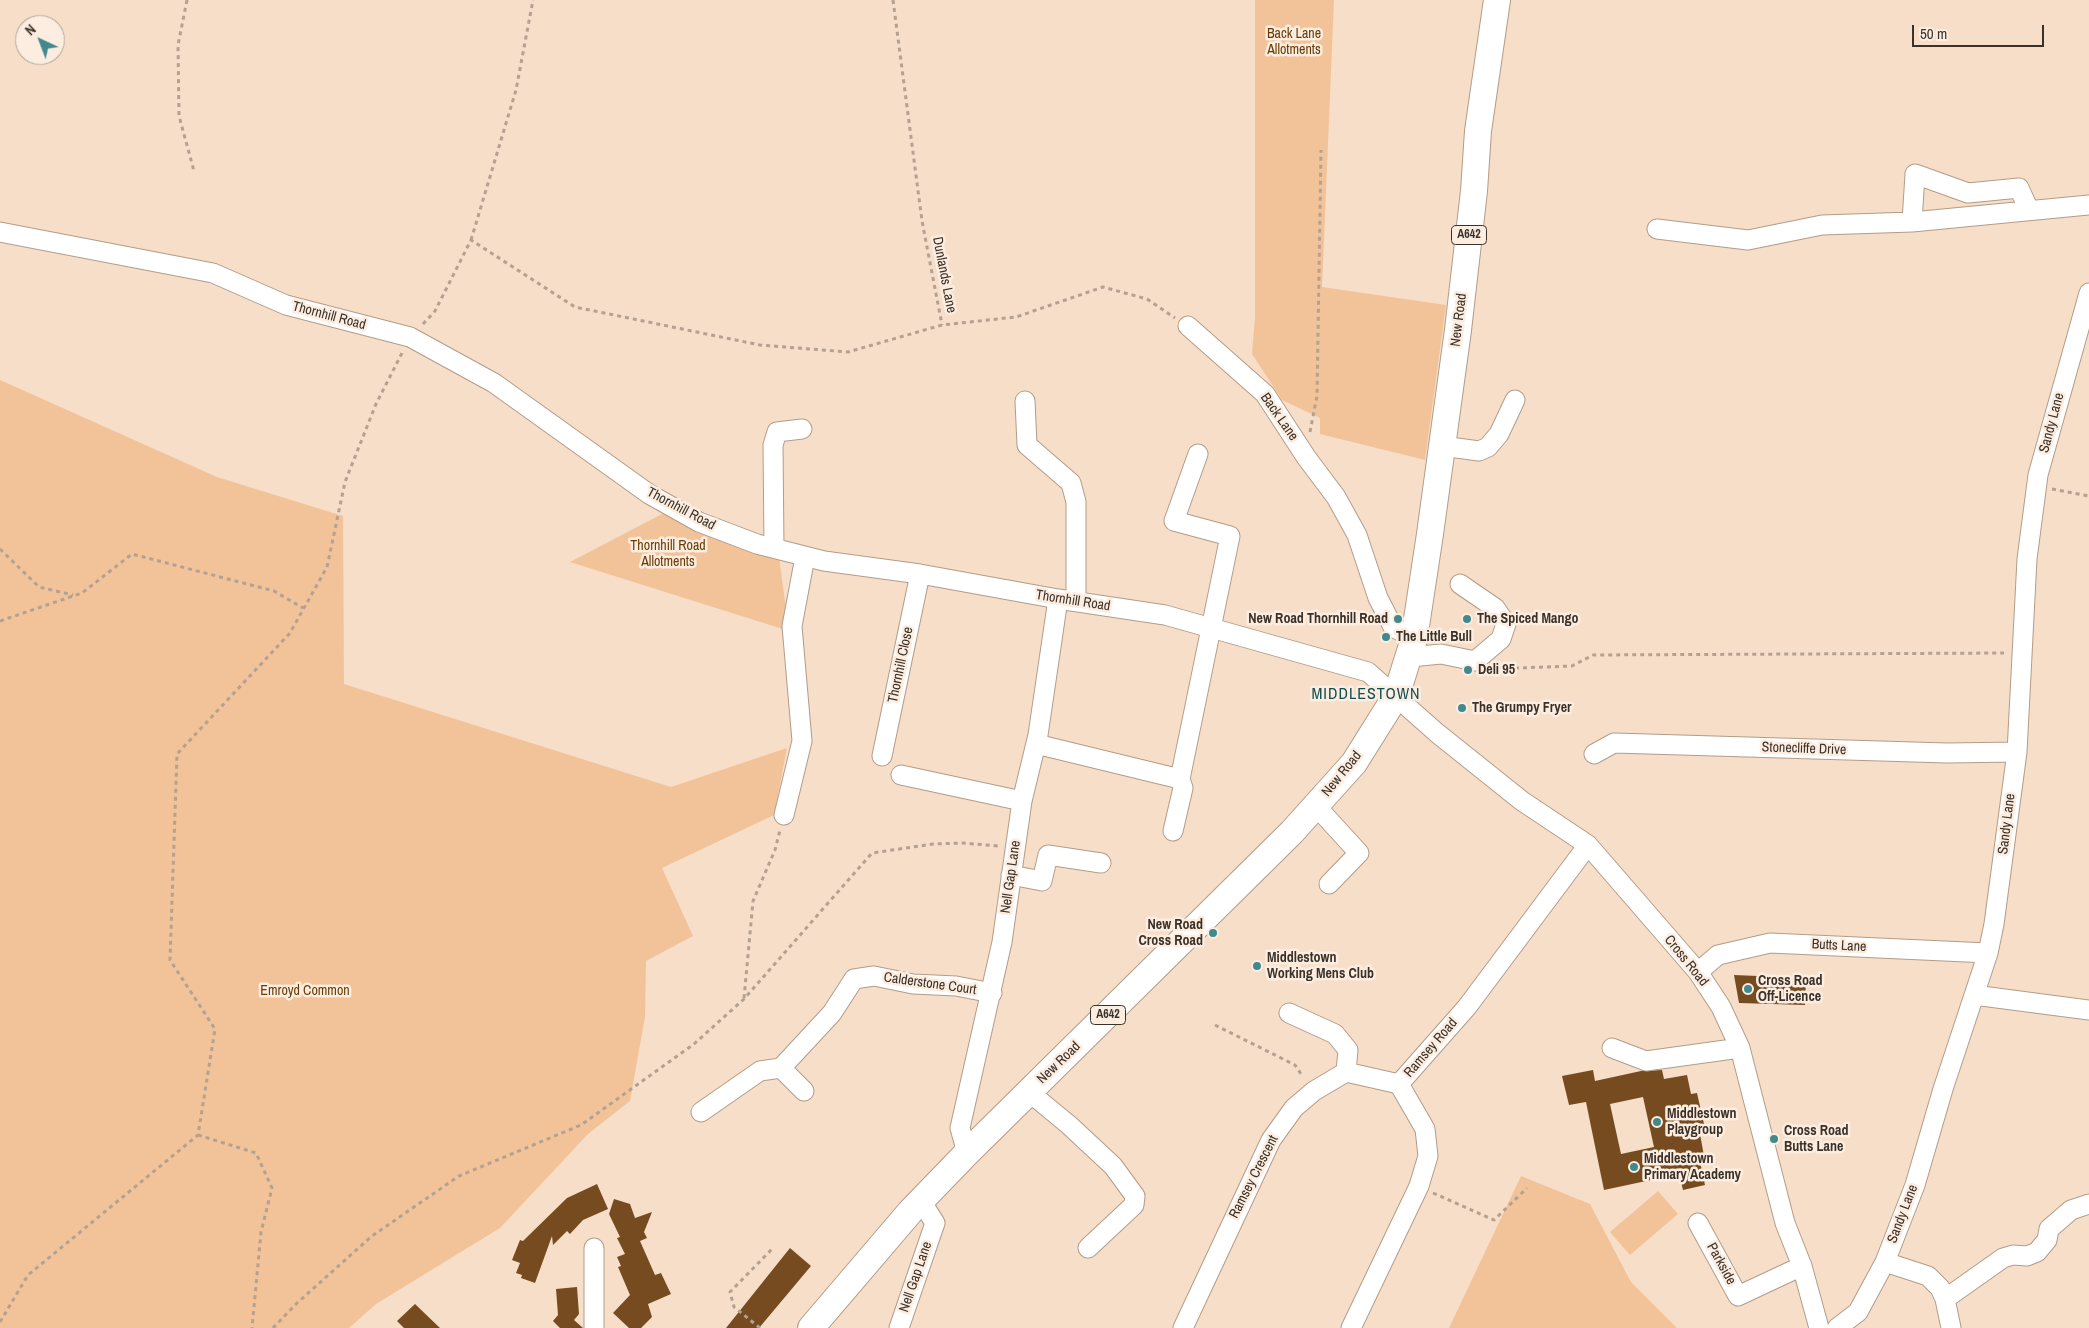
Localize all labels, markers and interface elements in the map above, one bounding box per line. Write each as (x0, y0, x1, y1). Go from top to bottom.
north arrow (15, 15, 65, 65)
scale bar (1914, 15, 2046, 47)
text: N (21, 20, 40, 39)
text: 50 m (1920, 23, 1947, 44)
park label: Back Lane Allotments (1267, 26, 1321, 58)
road number: A642 (1452, 226, 1486, 244)
street label: Dunlands Lane (928, 235, 960, 315)
street label: New Road (1447, 292, 1471, 348)
street label: Thornhill Road (290, 298, 368, 334)
street label: Back Lane (1257, 390, 1301, 444)
street label: Sandy Lane (2036, 391, 2068, 455)
street label: Thornhill Road (644, 484, 718, 534)
park label: Thornhill Road Allotments (630, 538, 706, 570)
street label: Thornhill Road (1035, 587, 1111, 615)
place label: New Road Thornhill Road (1248, 611, 1388, 627)
place label: The Spiced Mango (1477, 611, 1578, 627)
marker: New Road Thornhill Road (1392, 613, 1404, 625)
marker: The Spiced Mango (1461, 613, 1473, 625)
street label: Thornhill Close (885, 625, 917, 705)
place label: The Little Bull (1396, 629, 1472, 645)
marker: The Little Bull (1380, 631, 1392, 643)
place label: Deli 95 (1478, 662, 1515, 678)
marker: Deli 95 (1462, 664, 1474, 676)
district label: MIDDLESTOWN (1310, 685, 1422, 705)
place label: The Grumpy Fryer (1472, 700, 1572, 716)
marker: The Grumpy Fryer (1456, 702, 1468, 714)
street label: Stonecliffe Drive (1761, 739, 1847, 759)
street label: New Road (1319, 748, 1365, 800)
street label: Sandy Lane (1995, 793, 2019, 855)
street label: Nell Gap Lane (998, 839, 1024, 915)
place label: New Road Cross Road (1139, 917, 1203, 950)
marker: New Road Cross Road (1207, 927, 1219, 939)
street label: Cross Road (1660, 932, 1712, 990)
street label: Butts Lane (1811, 936, 1867, 956)
place label: Middlestown Working Mens Club (1267, 950, 1374, 982)
marker: Middlestown Working Mens Club (1251, 960, 1263, 972)
street label: Calderstone Court (883, 969, 977, 999)
place label: Cross Road Off-Licence (1758, 973, 1822, 1006)
park label: Emroyd Common (260, 983, 350, 999)
marker: Cross Road Off-Licence (1742, 983, 1754, 995)
road number: A642 (1090, 1006, 1126, 1024)
street label: Ramsey Road (1401, 1015, 1461, 1081)
street label: New Road (1034, 1038, 1084, 1088)
place label: Middlestown Playgroup (1667, 1106, 1737, 1138)
marker: Middlestown Playgroup (1651, 1116, 1663, 1128)
place label: Cross Road Butts Lane (1784, 1123, 1848, 1156)
street label: Ramsey Crescent (1226, 1133, 1282, 1221)
marker: Cross Road Butts Lane (1768, 1133, 1780, 1145)
place label: Middlestown Primary Academy (1644, 1151, 1741, 1184)
marker: Middlestown Primary Academy (1628, 1161, 1640, 1173)
street label: Sandy Lane (1884, 1182, 1922, 1246)
street label: Nell Gap Lane (896, 1240, 936, 1314)
street label: Parkside (1703, 1240, 1739, 1288)

